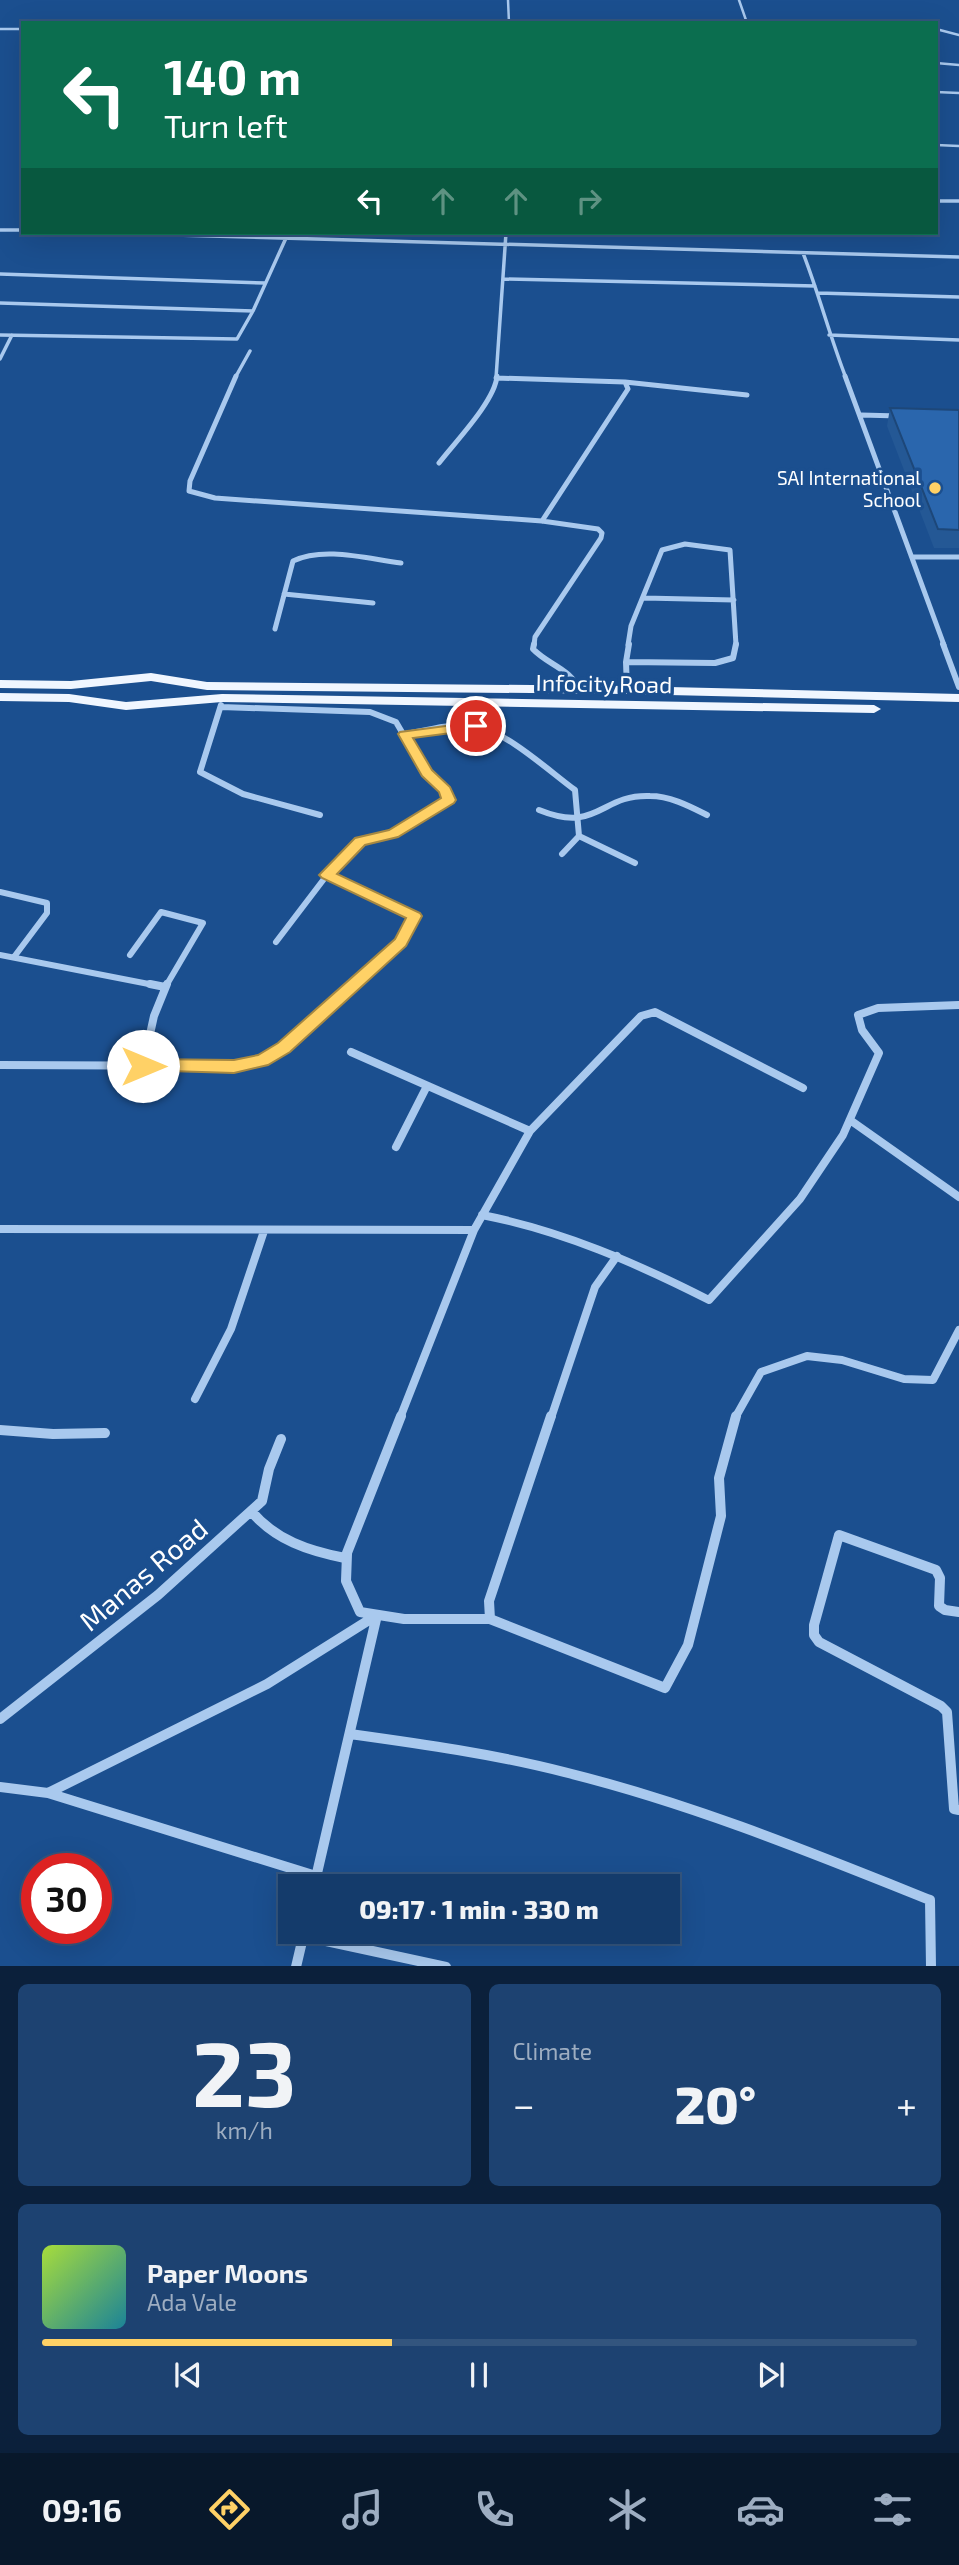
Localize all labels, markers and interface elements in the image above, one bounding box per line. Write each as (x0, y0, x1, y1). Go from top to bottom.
text: 140 m (164, 46, 301, 105)
icon: left (49, 49, 140, 140)
text: Turn left (164, 106, 288, 144)
icon: left (351, 182, 389, 220)
icon: ahead (424, 182, 462, 220)
icon: ahead (497, 182, 535, 220)
icon: right (570, 182, 608, 220)
place label: SAI International School (777, 466, 921, 511)
marker: SAI International School (927, 480, 943, 496)
street label: Infocity Road (536, 668, 672, 698)
pin (446, 696, 506, 756)
icon: arrive (457, 707, 495, 745)
position arrow (106, 1029, 180, 1103)
street label: Manas Road (72, 1511, 214, 1637)
speed limit sign: 30 (21, 1853, 112, 1944)
text: 09:17 · 1 min · 330 m (359, 1893, 599, 1924)
text: 23 (192, 2016, 296, 2125)
text: Climate (513, 2037, 592, 2065)
text: 20° (675, 2072, 756, 2134)
text: − (513, 2081, 535, 2127)
text: + (896, 2081, 917, 2127)
text: km/h (216, 2116, 273, 2144)
text: Paper Moons (147, 2257, 308, 2288)
text: Ada Vale (147, 2288, 237, 2316)
icon: previous (169, 2356, 207, 2394)
icon: pause (460, 2356, 498, 2394)
icon: next (752, 2356, 790, 2394)
icon: directions (205, 2485, 254, 2534)
icon: music (338, 2485, 387, 2534)
icon: phone (470, 2485, 519, 2534)
icon: climate (603, 2485, 652, 2534)
icon: car (736, 2485, 785, 2534)
icon: filters (868, 2485, 917, 2534)
text: 09:16 (42, 2490, 122, 2528)

